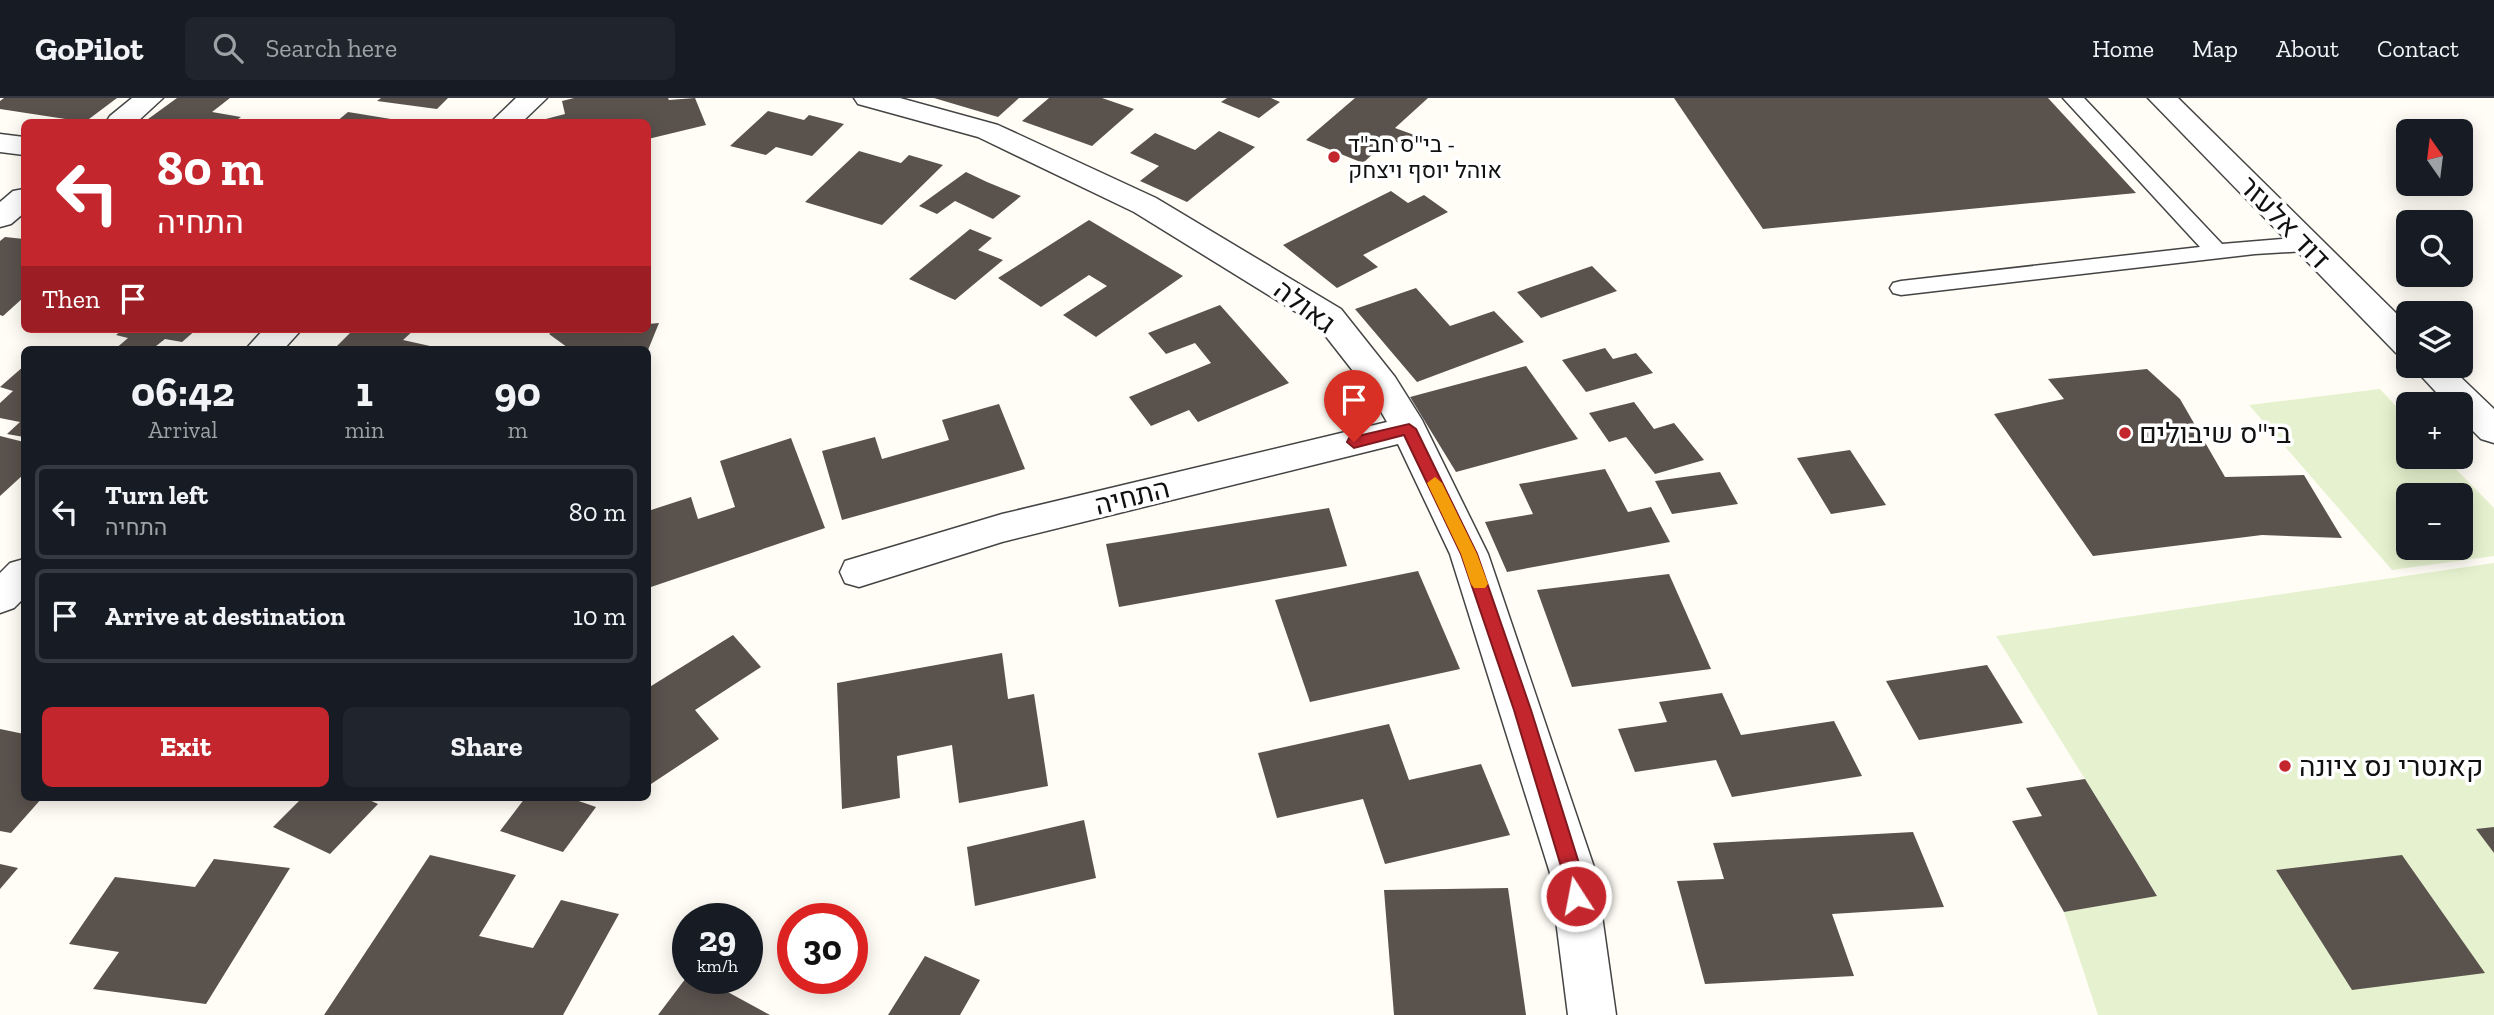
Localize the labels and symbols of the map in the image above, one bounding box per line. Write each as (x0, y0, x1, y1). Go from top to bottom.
north arrow (2396, 119, 2473, 196)
place label: בי"ס חב"ד - אוהל יוסף ויצחק (1348, 130, 1502, 184)
marker: בי"ס חב"ד - אוהל יוסף ויצחק (1326, 149, 1342, 165)
street label: דוד אלעזר (2232, 169, 2337, 276)
street label: גאולה (1268, 273, 1342, 340)
pin (1324, 370, 1384, 442)
place label: בי"ס שיבולים (2139, 417, 2291, 450)
marker: בי"ס שיבולים (2117, 425, 2133, 441)
street label: התחיה (1091, 471, 1173, 522)
place label: קאנטרי נס ציונה (2299, 750, 2483, 783)
marker: קאנטרי נס ציונה (2277, 758, 2293, 774)
position arrow (1539, 859, 1613, 933)
speed limit sign: 30 (777, 903, 868, 994)

